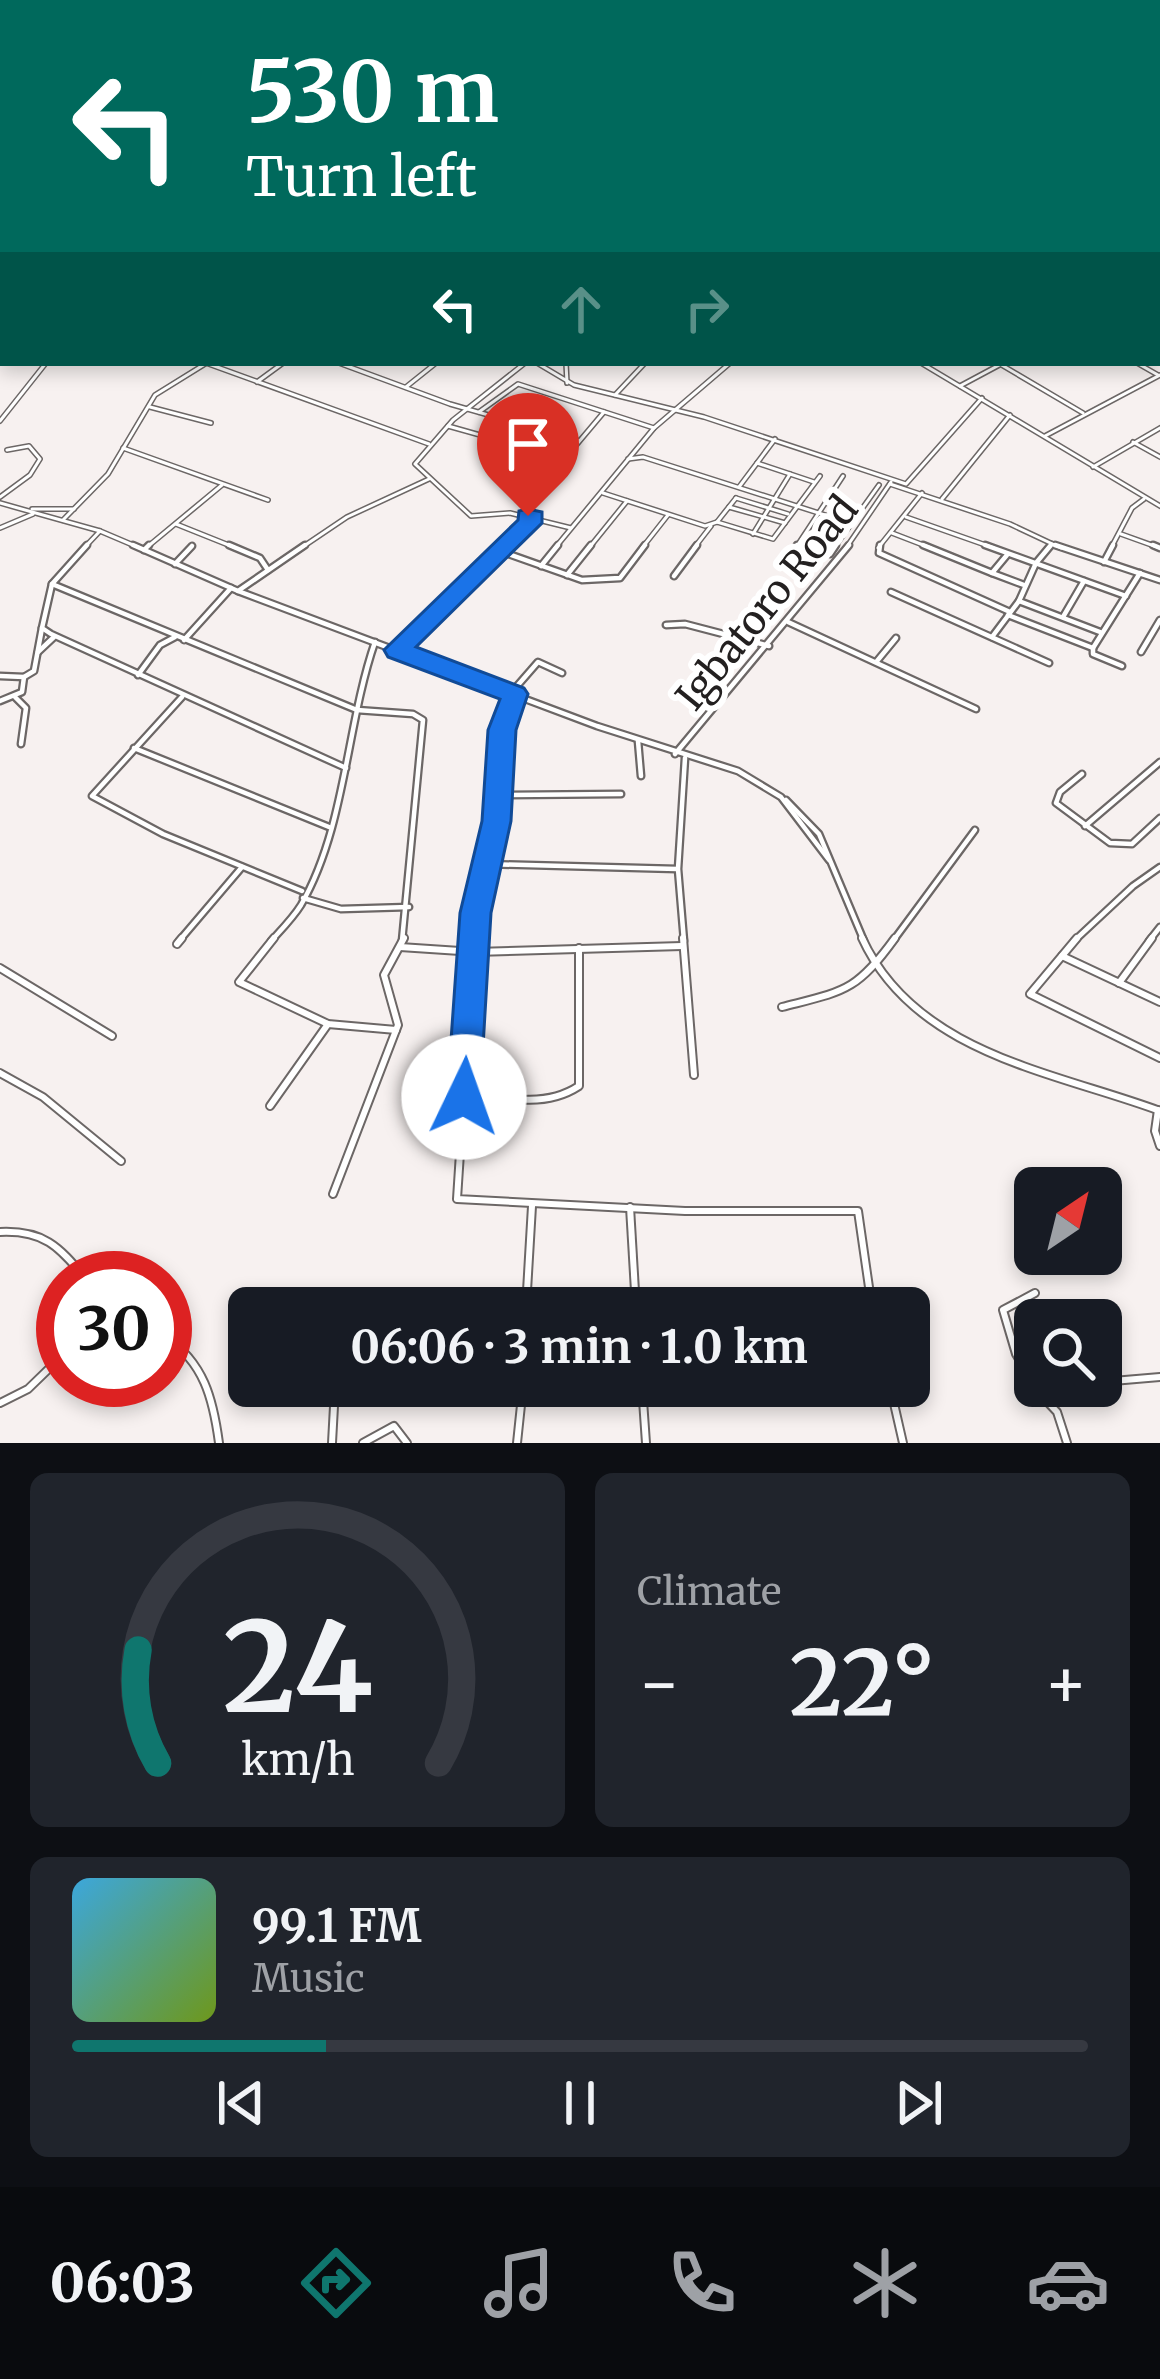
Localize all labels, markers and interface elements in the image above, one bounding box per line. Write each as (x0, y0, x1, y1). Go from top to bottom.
text: 530 m (246, 39, 499, 145)
icon: left (48, 48, 204, 204)
text: Turn left (246, 143, 477, 211)
icon: left (422, 276, 488, 342)
icon: ahead (548, 276, 614, 342)
icon: right (674, 276, 740, 342)
pin (477, 393, 579, 516)
icon: arrive (495, 411, 561, 477)
street label: Igbatoro Road (666, 486, 868, 720)
position arrow (401, 1034, 527, 1160)
north arrow (1014, 1167, 1122, 1275)
map controls (1014, 1167, 1122, 1407)
speed limit sign: 30 (36, 1251, 192, 1407)
button: search (1014, 1299, 1122, 1407)
text: 06:06 · 3 min · 1.0 km (350, 1319, 808, 1375)
text: Climate (637, 1567, 781, 1616)
text: 24 (222, 1589, 373, 1746)
text: 22° (790, 1626, 935, 1740)
text: − (637, 1642, 681, 1725)
text: + (1044, 1642, 1088, 1725)
text: km/h (241, 1733, 354, 1787)
text: 99.1 FM (252, 1898, 421, 1954)
text: Music (252, 1954, 365, 2003)
icon: previous (208, 2070, 274, 2136)
icon: pause (547, 2070, 613, 2136)
icon: next (886, 2070, 952, 2136)
icon: directions (294, 2241, 378, 2325)
icon: music (477, 2241, 561, 2325)
icon: phone (660, 2241, 744, 2325)
icon: climate (843, 2241, 927, 2325)
icon: car (1026, 2241, 1110, 2325)
text: 06:03 (50, 2249, 195, 2317)

